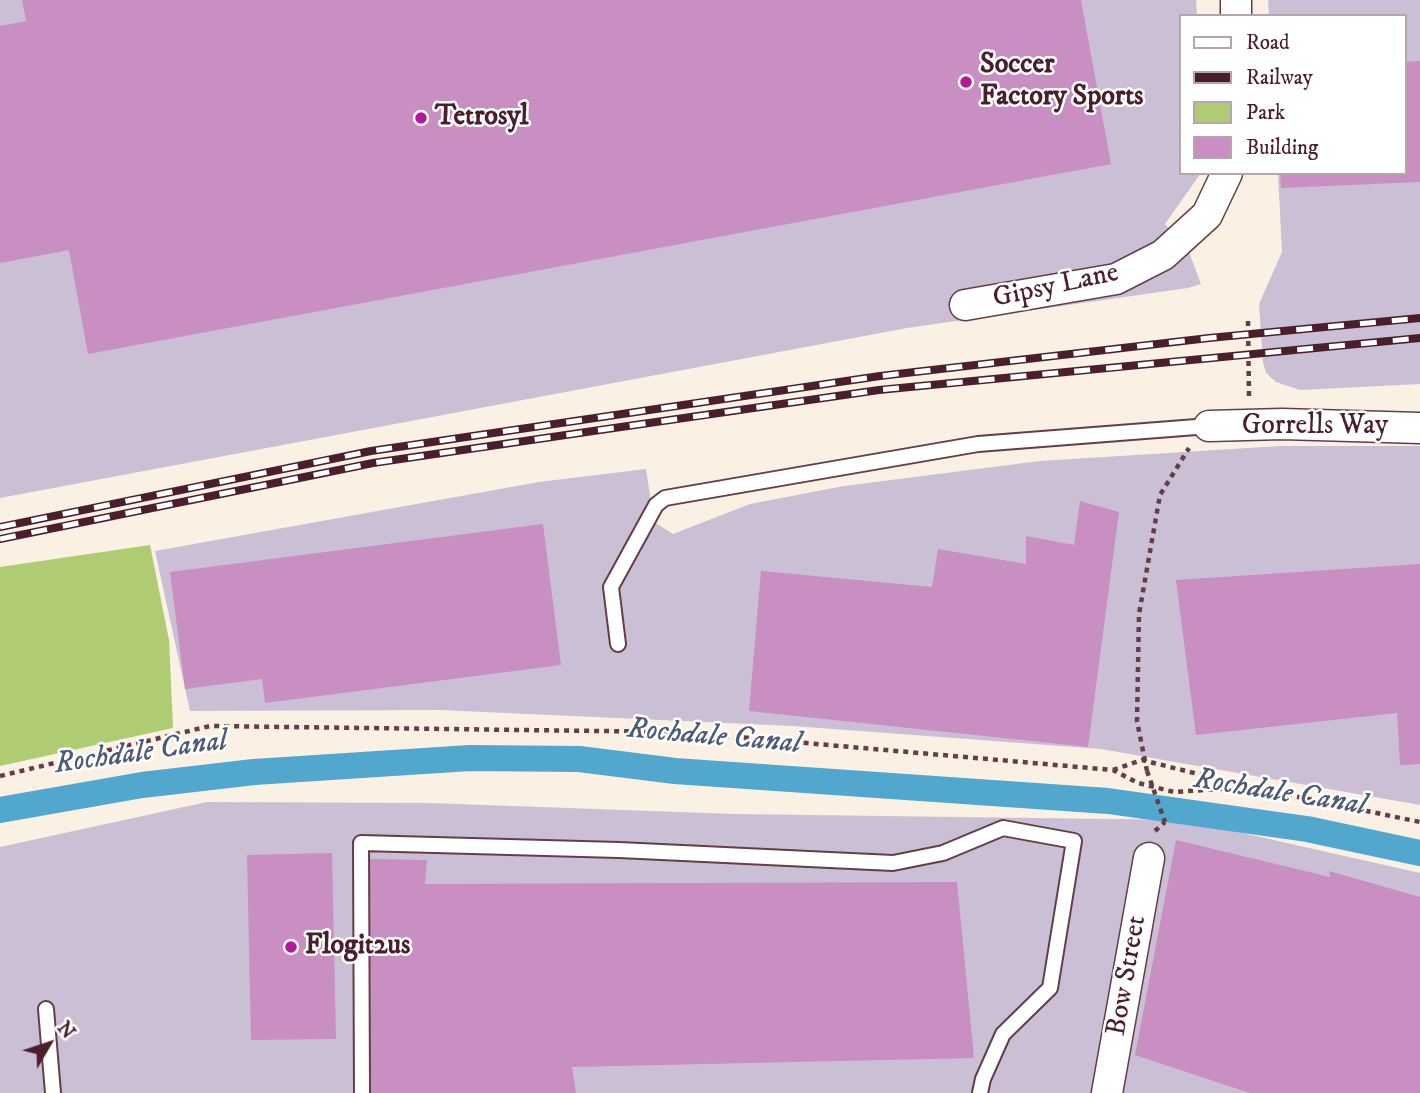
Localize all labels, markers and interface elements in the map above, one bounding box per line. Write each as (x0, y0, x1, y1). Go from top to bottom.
legend (1178, 14, 1406, 175)
text: Road (1246, 30, 1290, 56)
place label: Soccer Factory Sports (980, 49, 1143, 115)
text: Railway (1246, 65, 1313, 91)
marker: Soccer Factory Sports (958, 74, 974, 90)
text: Park (1246, 100, 1285, 126)
place label: Tetrosyl (435, 101, 529, 135)
marker: Tetrosyl (413, 110, 429, 126)
text: Building (1246, 135, 1318, 161)
street label: Gipsy Lane (990, 257, 1122, 317)
street label: Gorrells Way (1242, 410, 1388, 444)
water label: Rochdale Canal (626, 712, 802, 764)
water label: Rochdale Canal (52, 724, 230, 784)
water label: Rochdale Canal (1191, 763, 1369, 825)
street label: Bow Street (1101, 913, 1155, 1039)
place label: Flogit2us (305, 930, 410, 964)
marker: Flogit2us (283, 939, 299, 955)
north arrow (14, 1009, 84, 1079)
text: N (52, 1017, 80, 1044)

